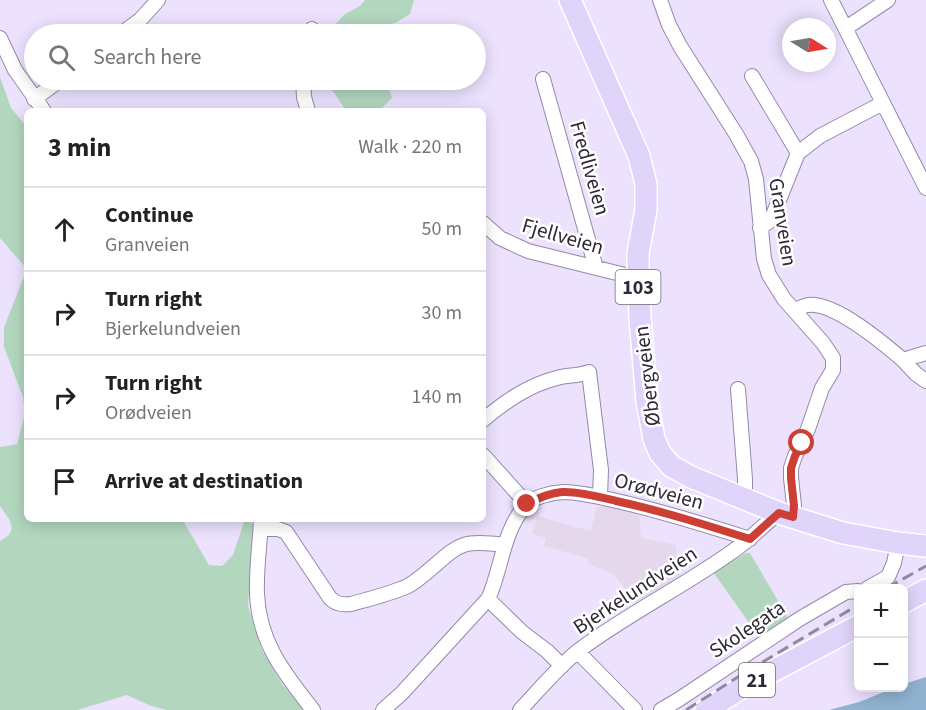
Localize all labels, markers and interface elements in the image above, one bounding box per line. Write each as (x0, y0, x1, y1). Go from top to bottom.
north arrow (782, 18, 836, 72)
search box (24, 24, 486, 90)
icon: search (45, 41, 78, 74)
text: Search here (93, 41, 201, 73)
street label: Fredliveien (562, 117, 618, 219)
text: 3 min (48, 129, 111, 166)
text: Walk · 220 m (358, 133, 462, 161)
street label: Granveien (761, 176, 805, 268)
text: Continue (105, 199, 194, 231)
street label: Fjellveien (519, 210, 607, 262)
icon: ahead (48, 213, 81, 246)
text: 50 m (422, 215, 462, 243)
text: Granveien (105, 231, 190, 259)
road number: 103 (616, 270, 660, 304)
text: Turn right (105, 283, 202, 315)
icon: right (48, 297, 81, 330)
text: 30 m (422, 299, 462, 327)
text: Bjerkelundveien (105, 315, 241, 343)
street label: Øbergveien (626, 324, 668, 428)
text: Turn right (105, 367, 202, 399)
icon: right (48, 381, 81, 414)
text: 140 m (412, 383, 462, 411)
text: Orødveien (105, 399, 192, 427)
route start (788, 429, 814, 455)
icon: arrive (48, 465, 81, 498)
text: Arrive at destination (105, 465, 303, 497)
street label: Orødveien (611, 465, 707, 517)
route end (513, 490, 539, 516)
street label: Bjerkelundveien (567, 539, 703, 641)
map controls (854, 584, 908, 692)
button: + (854, 584, 908, 638)
street label: Skolegata (703, 593, 791, 665)
button: − (854, 638, 908, 692)
road number: 21 (739, 663, 775, 697)

